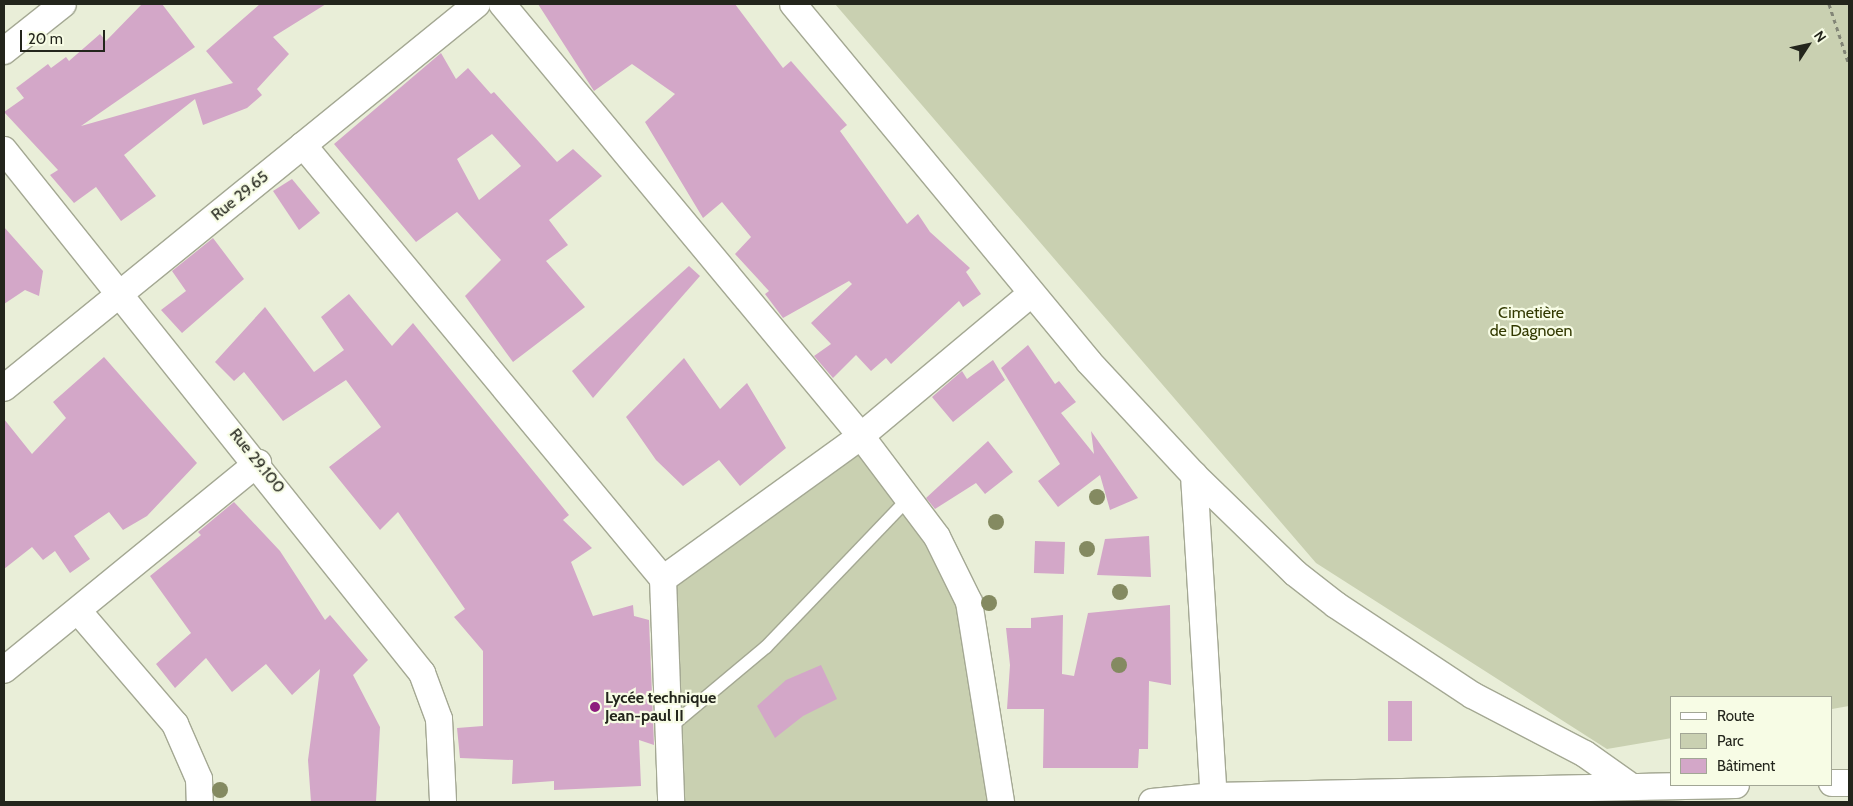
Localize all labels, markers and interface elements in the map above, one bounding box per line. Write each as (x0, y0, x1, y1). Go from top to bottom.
scale bar (22, 20, 108, 52)
north arrow (1783, 20, 1833, 70)
text: N (1810, 27, 1831, 46)
text: 20 m (28, 30, 63, 48)
street label: Rue 29.65 (208, 167, 272, 225)
park label: Cimetière de Dagnoen (1490, 303, 1572, 341)
street label: Rue 29.100 (225, 425, 289, 497)
place label: Lycée technique Jean-paul II (605, 688, 716, 726)
legend (1670, 696, 1833, 786)
marker: Lycée technique Jean-paul II (589, 701, 601, 713)
text: Route (1717, 707, 1755, 725)
text: Parc (1717, 732, 1744, 750)
text: Bâtiment (1717, 757, 1775, 775)

